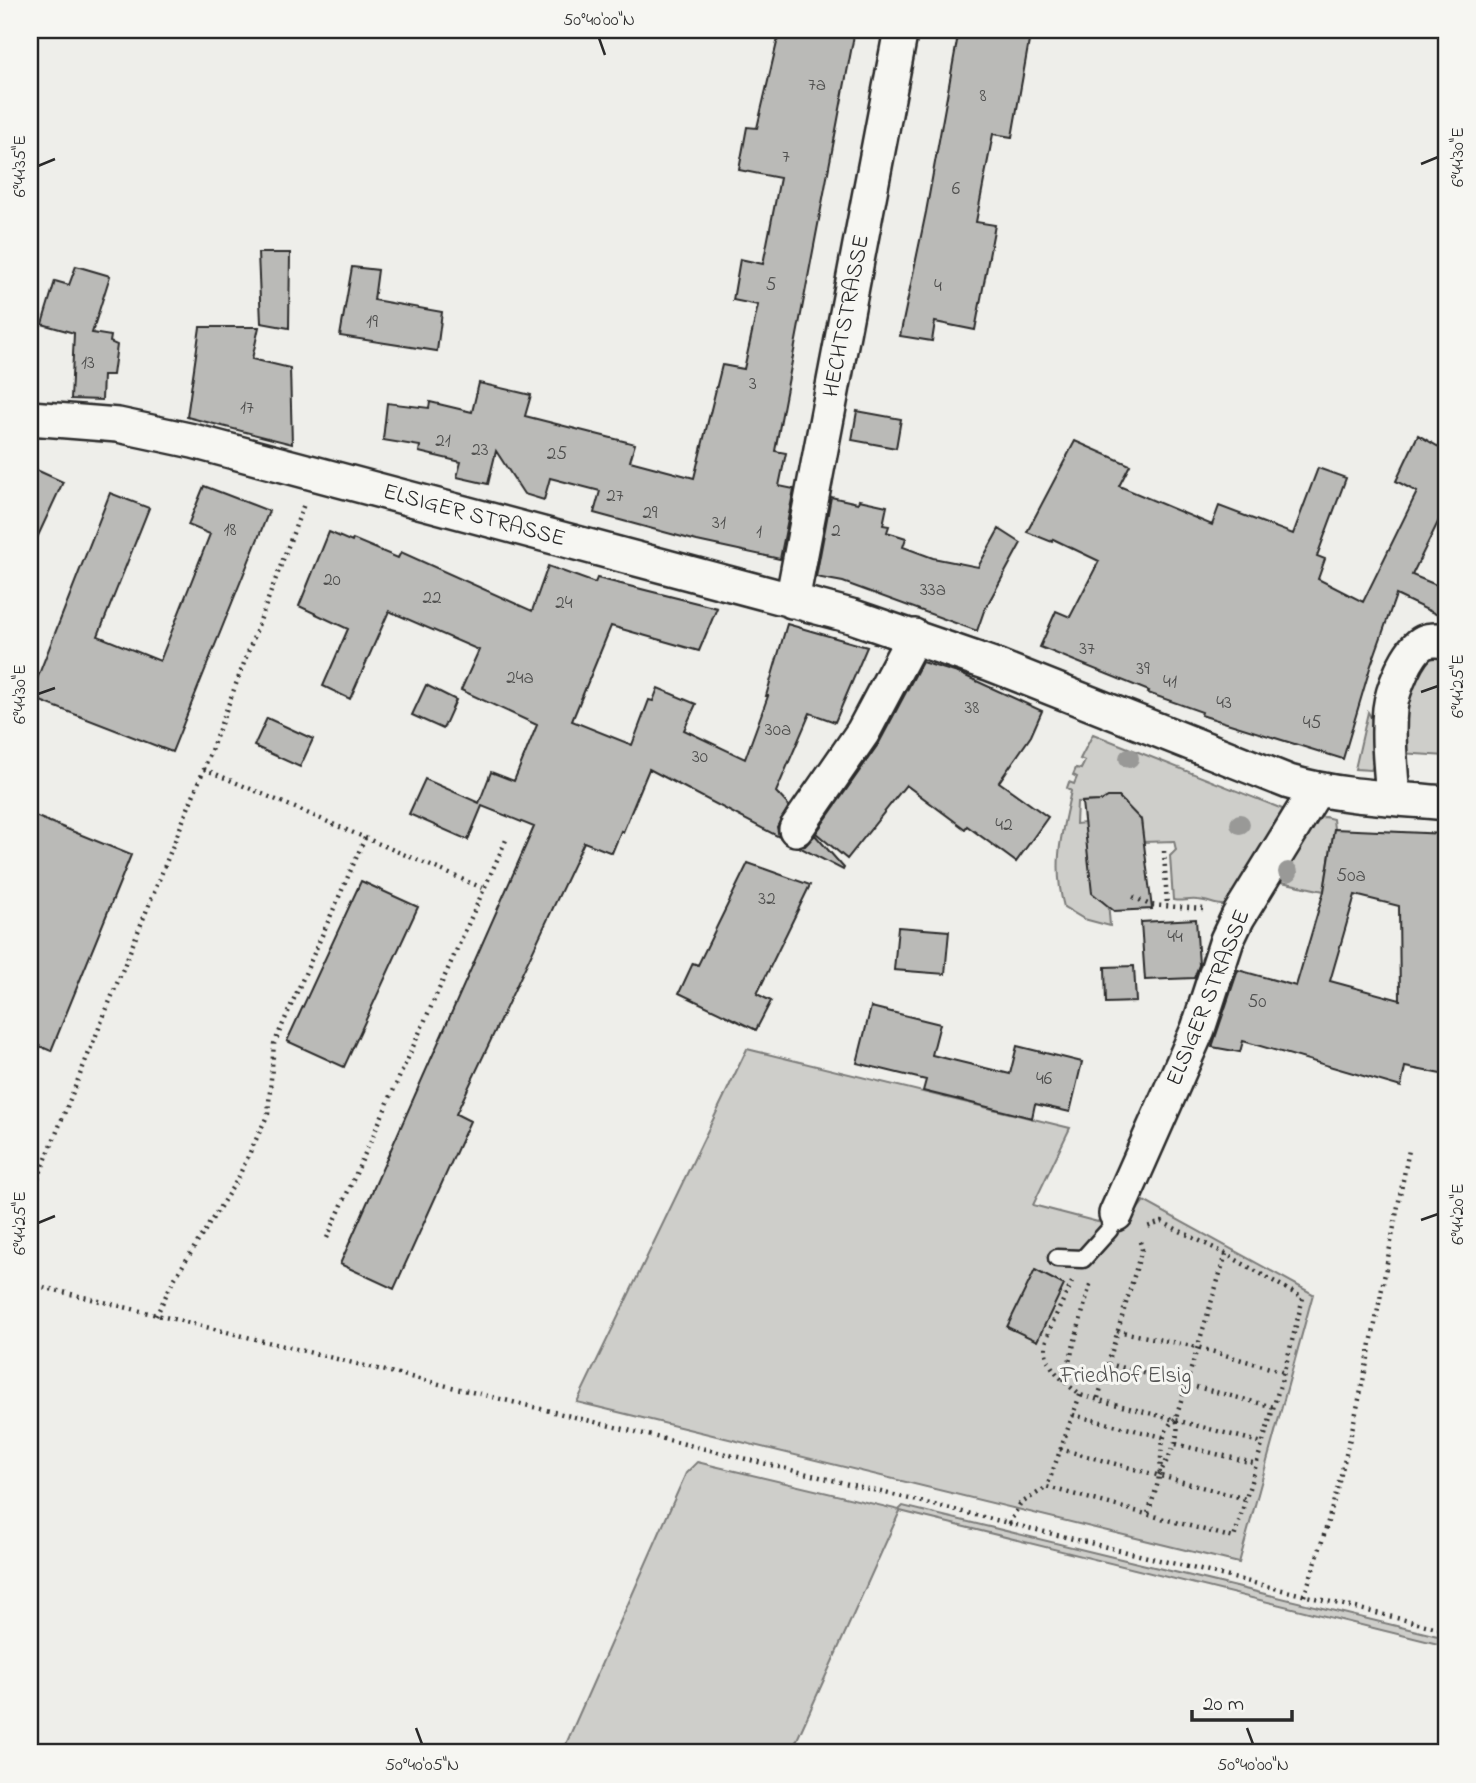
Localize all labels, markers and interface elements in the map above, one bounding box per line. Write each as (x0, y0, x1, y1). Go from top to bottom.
text: 50°40'00"N (563, 8, 635, 34)
house number: 7a (808, 72, 826, 99)
house number: 8 (979, 83, 987, 110)
text: 6°44'30"E (1446, 127, 1472, 187)
text: 6°44'35"E (8, 135, 34, 197)
house number: 7 (782, 144, 790, 171)
house number: 6 (952, 176, 960, 203)
street label: HECHTSTRASSE (815, 232, 879, 400)
house number: 5 (766, 272, 777, 299)
house number: 4 (934, 273, 942, 300)
house number: 19 (366, 309, 378, 336)
house number: 13 (81, 350, 95, 377)
house number: 3 (749, 371, 757, 398)
house number: 17 (240, 395, 254, 422)
house number: 21 (435, 428, 451, 455)
house number: 23 (471, 437, 489, 464)
house number: 25 (547, 441, 567, 468)
street label: ELSIGER STRASSE (379, 476, 569, 556)
house number: 27 (606, 483, 624, 510)
house number: 29 (642, 500, 658, 527)
house number: 31 (712, 510, 726, 537)
house number: 18 (223, 517, 237, 544)
house number: 2 (831, 518, 841, 545)
house number: 1 (756, 519, 762, 546)
house number: 20 (323, 567, 341, 594)
house number: 33a (920, 577, 946, 604)
house number: 22 (423, 585, 441, 612)
house number: 24 (555, 590, 573, 617)
house number: 37 (1079, 636, 1095, 663)
text: 6°44'25"E (1446, 654, 1472, 718)
house number: 39 (1136, 656, 1150, 683)
text: 6°44'30"E (8, 664, 34, 724)
house number: 24a (506, 665, 534, 692)
house number: 41 (1163, 669, 1177, 696)
house number: 43 (1216, 690, 1232, 717)
house number: 38 (965, 695, 979, 722)
house number: 45 (1303, 710, 1321, 737)
house number: 30a (765, 717, 791, 744)
house number: 30 (692, 744, 708, 771)
house number: 42 (995, 812, 1013, 839)
house number: 50a (1336, 863, 1366, 890)
house number: 32 (758, 886, 776, 913)
street label: ELSIGER STRASSE (1159, 905, 1259, 1091)
house number: 44 (1167, 924, 1183, 951)
house number: 50 (1247, 989, 1267, 1016)
house number: 46 (1036, 1066, 1052, 1093)
text: 6°44'20"E (1446, 1183, 1472, 1245)
text: 6°44'25"E (8, 1191, 34, 1255)
park label: Friedhof Elsig (1060, 1360, 1191, 1394)
scale bar (1192, 1678, 1292, 1722)
text: 20 m (1203, 1690, 1244, 1720)
text: 50°40'05"N (385, 1753, 459, 1779)
text: 50°40'00"N (1217, 1753, 1289, 1779)

